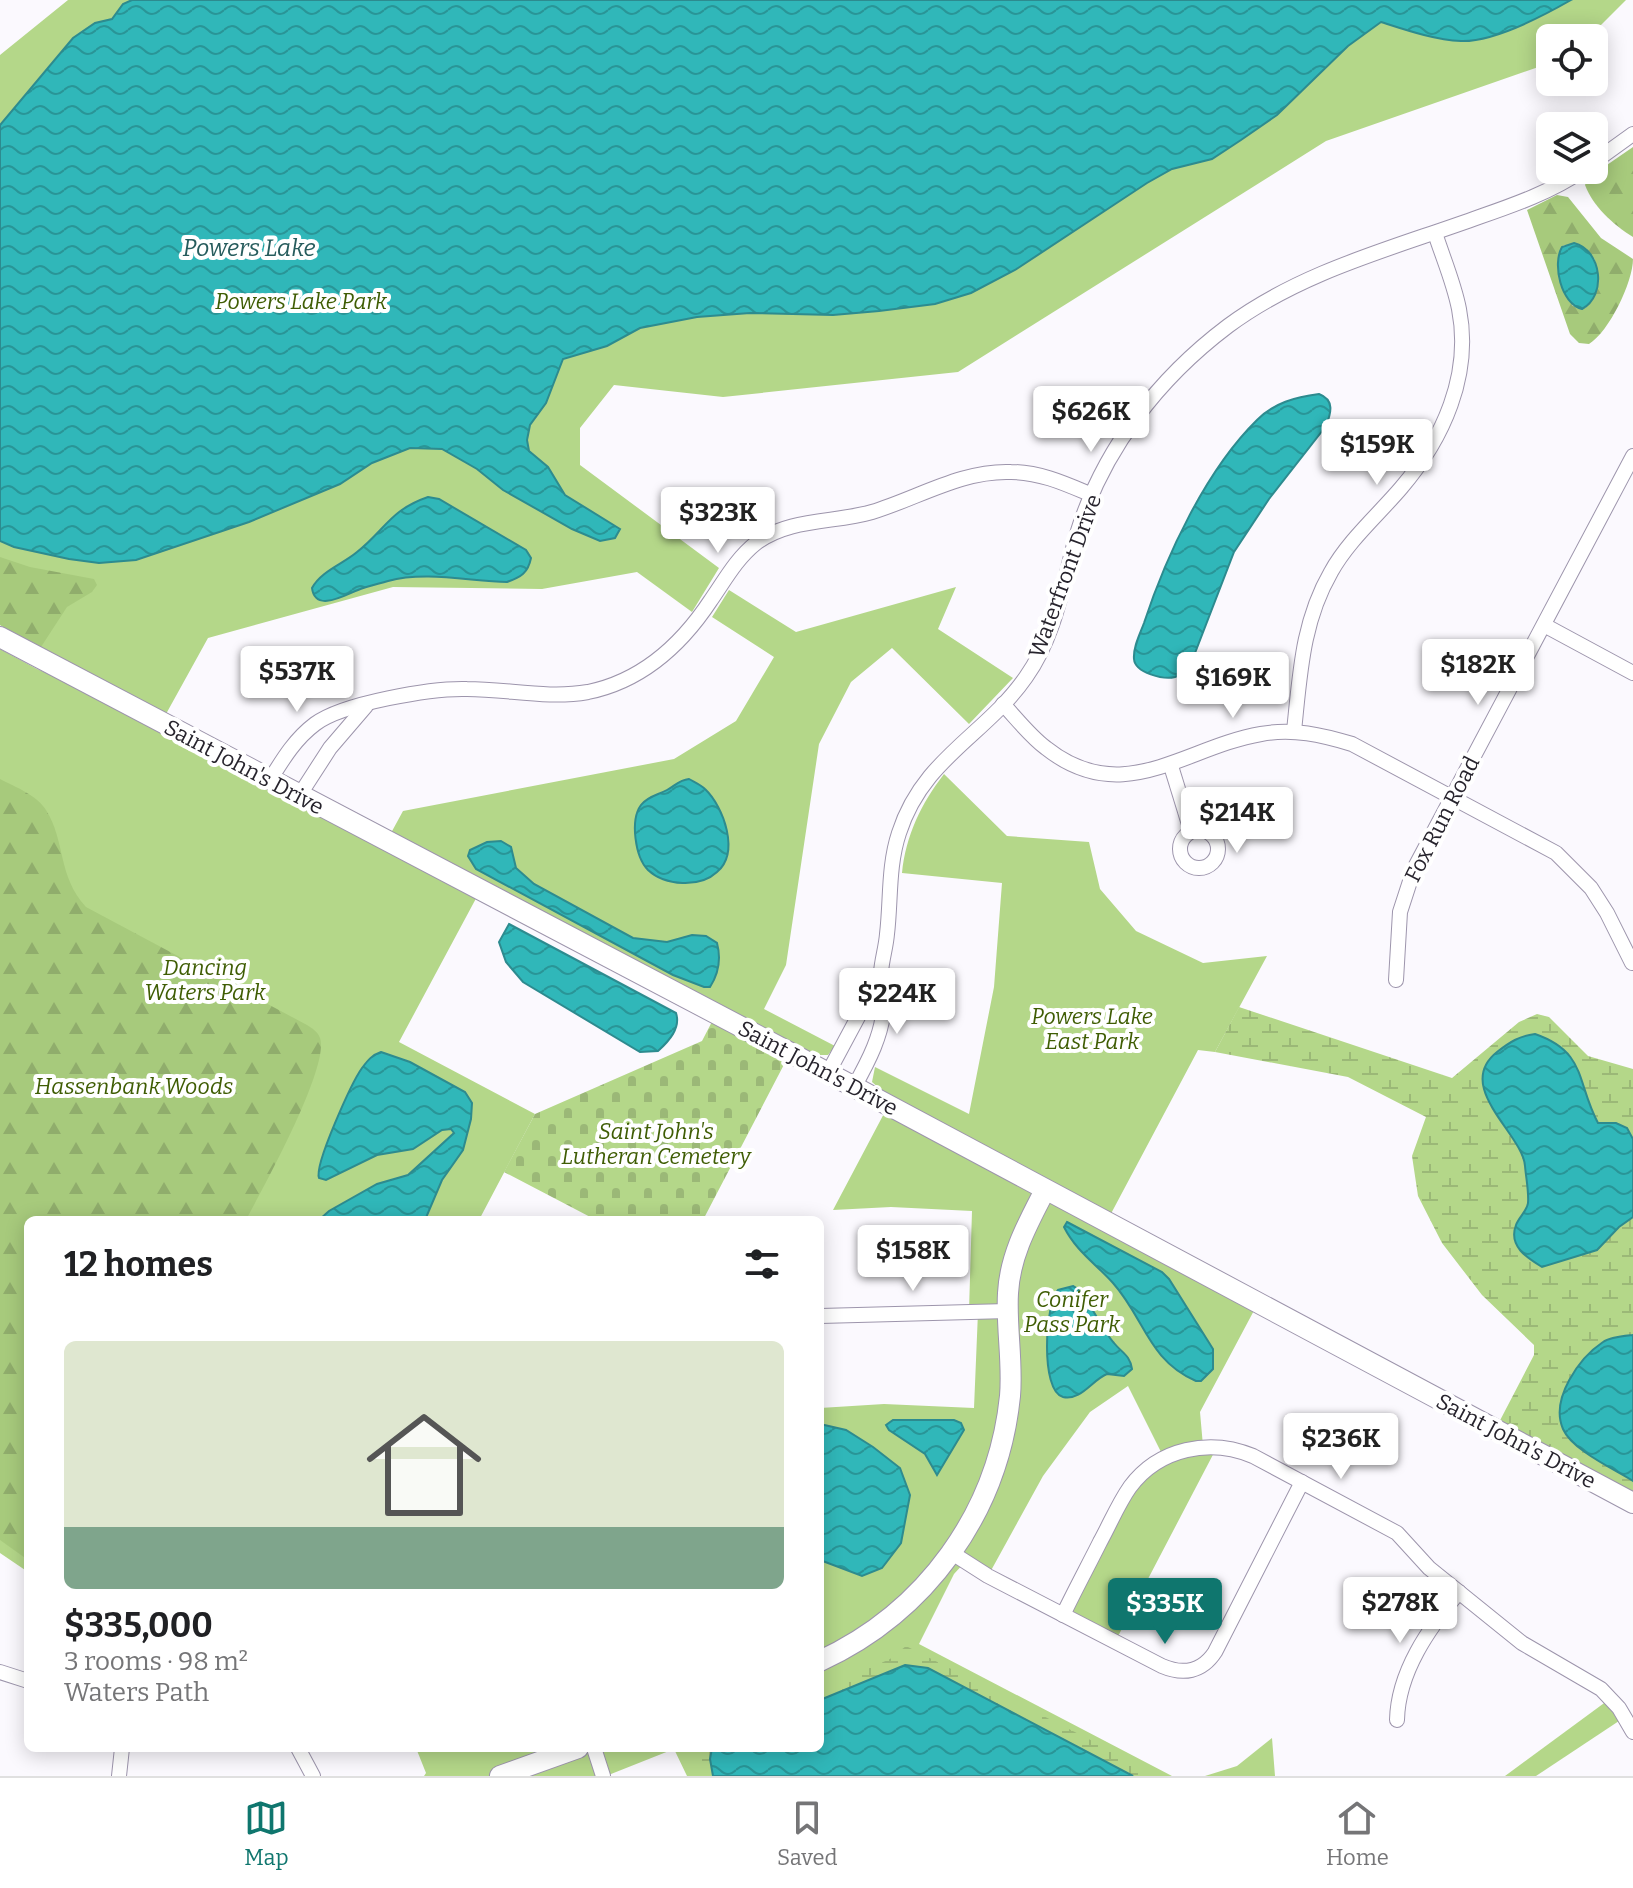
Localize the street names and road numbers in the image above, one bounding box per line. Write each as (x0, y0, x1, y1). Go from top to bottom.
street label: Waterfront Drive (1023, 490, 1107, 662)
street label: Saint John's Drive (160, 714, 328, 820)
street label: Fox Run Road (1399, 752, 1485, 886)
street label: Saint John's Drive (734, 1015, 902, 1121)
street label: Saint John's Drive (1432, 1388, 1600, 1494)

